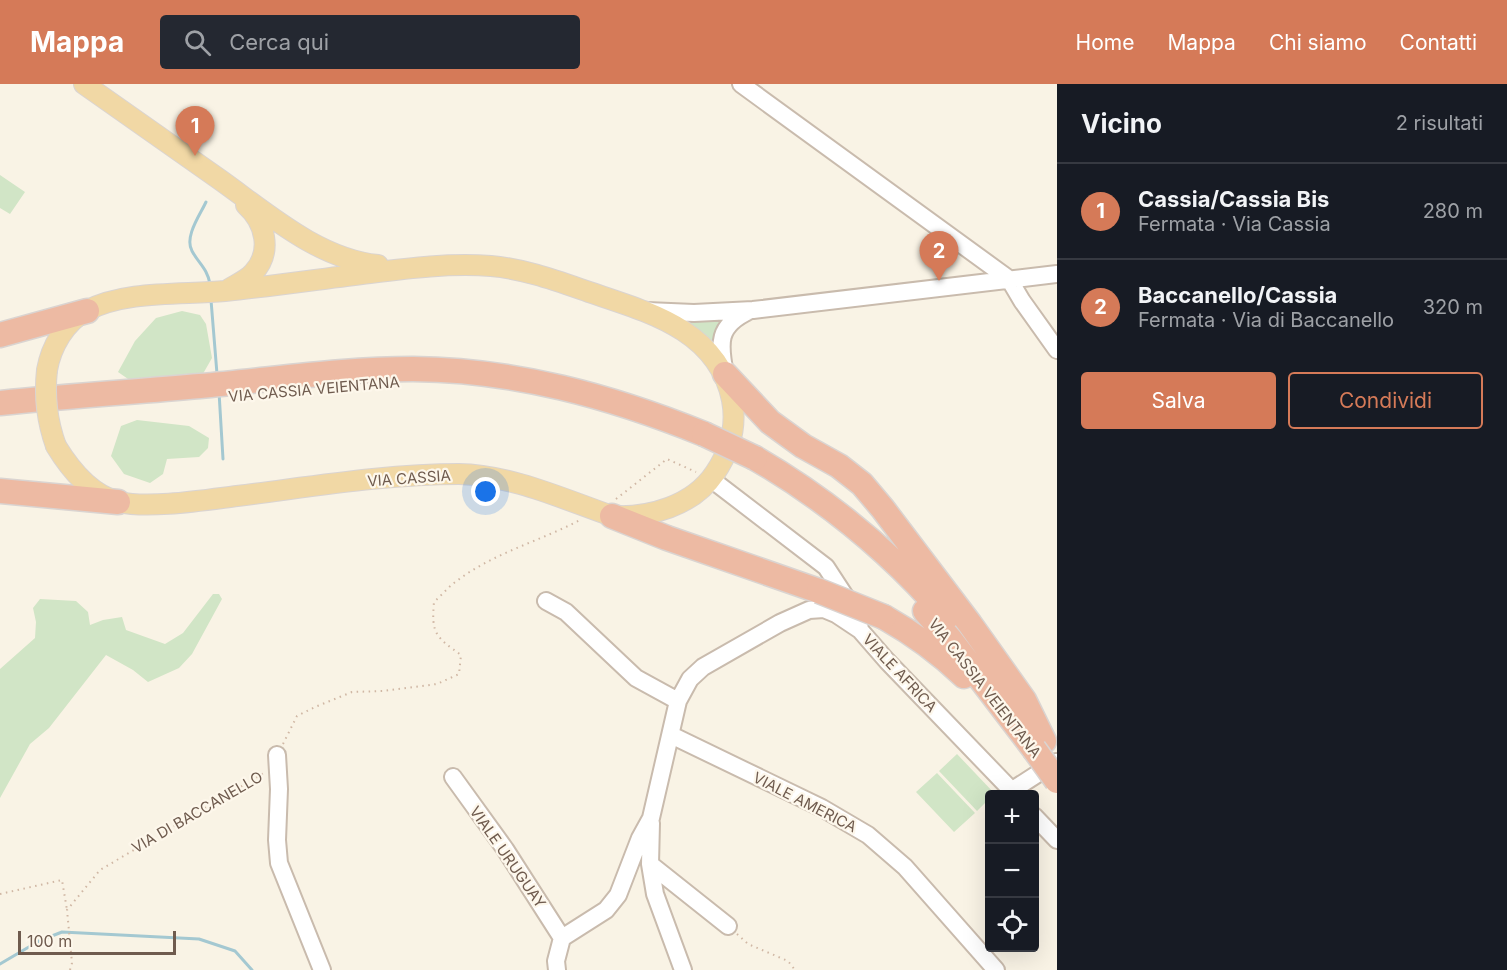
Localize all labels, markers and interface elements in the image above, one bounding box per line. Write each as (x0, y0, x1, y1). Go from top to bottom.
search box (160, 15, 580, 69)
text: Mappa (30, 25, 124, 59)
icon: search (181, 26, 214, 59)
text: Cerca qui (229, 29, 329, 55)
text: Home (1076, 30, 1134, 55)
text: Mappa (1167, 30, 1236, 55)
text: Chi siamo (1269, 30, 1367, 55)
text: Contatti (1400, 30, 1477, 55)
pin: 1 (176, 106, 214, 156)
text: Vicino (1081, 108, 1162, 139)
text: 2 risultati (1396, 111, 1483, 135)
text: Cassia/Cassia Bis (1138, 186, 1329, 212)
text: 1 (1096, 199, 1105, 223)
text: 280 m (1423, 199, 1483, 223)
text: Fermata · Via Cassia (1138, 212, 1331, 236)
pin: 2 (920, 232, 958, 281)
text: Baccanello/Cassia (1138, 282, 1337, 308)
text: 2 (1094, 295, 1107, 319)
text: 320 m (1423, 295, 1483, 319)
text: Fermata · Via di Baccanello (1138, 308, 1394, 332)
street label: VIA CASSIA VEIENTANA (228, 372, 400, 406)
button: Salva (1081, 372, 1276, 429)
button: Condividi (1288, 372, 1483, 429)
street label: VIA CASSIA (367, 466, 451, 490)
your location (471, 477, 500, 506)
street label: VIA CASSIA VEIENTANA (925, 614, 1045, 762)
street label: VIALE AFRICA (859, 630, 941, 716)
street label: VIA DI BACCANELLO (128, 767, 266, 857)
street label: VIALE AMERICA (750, 768, 860, 836)
map controls (985, 790, 1039, 952)
button: + (985, 790, 1039, 844)
street label: VIALE URUGUAY (466, 802, 550, 912)
button: − (985, 844, 1039, 898)
button: locate (985, 898, 1039, 952)
scale bar (18, 928, 176, 956)
text: 100 m (27, 931, 72, 951)

